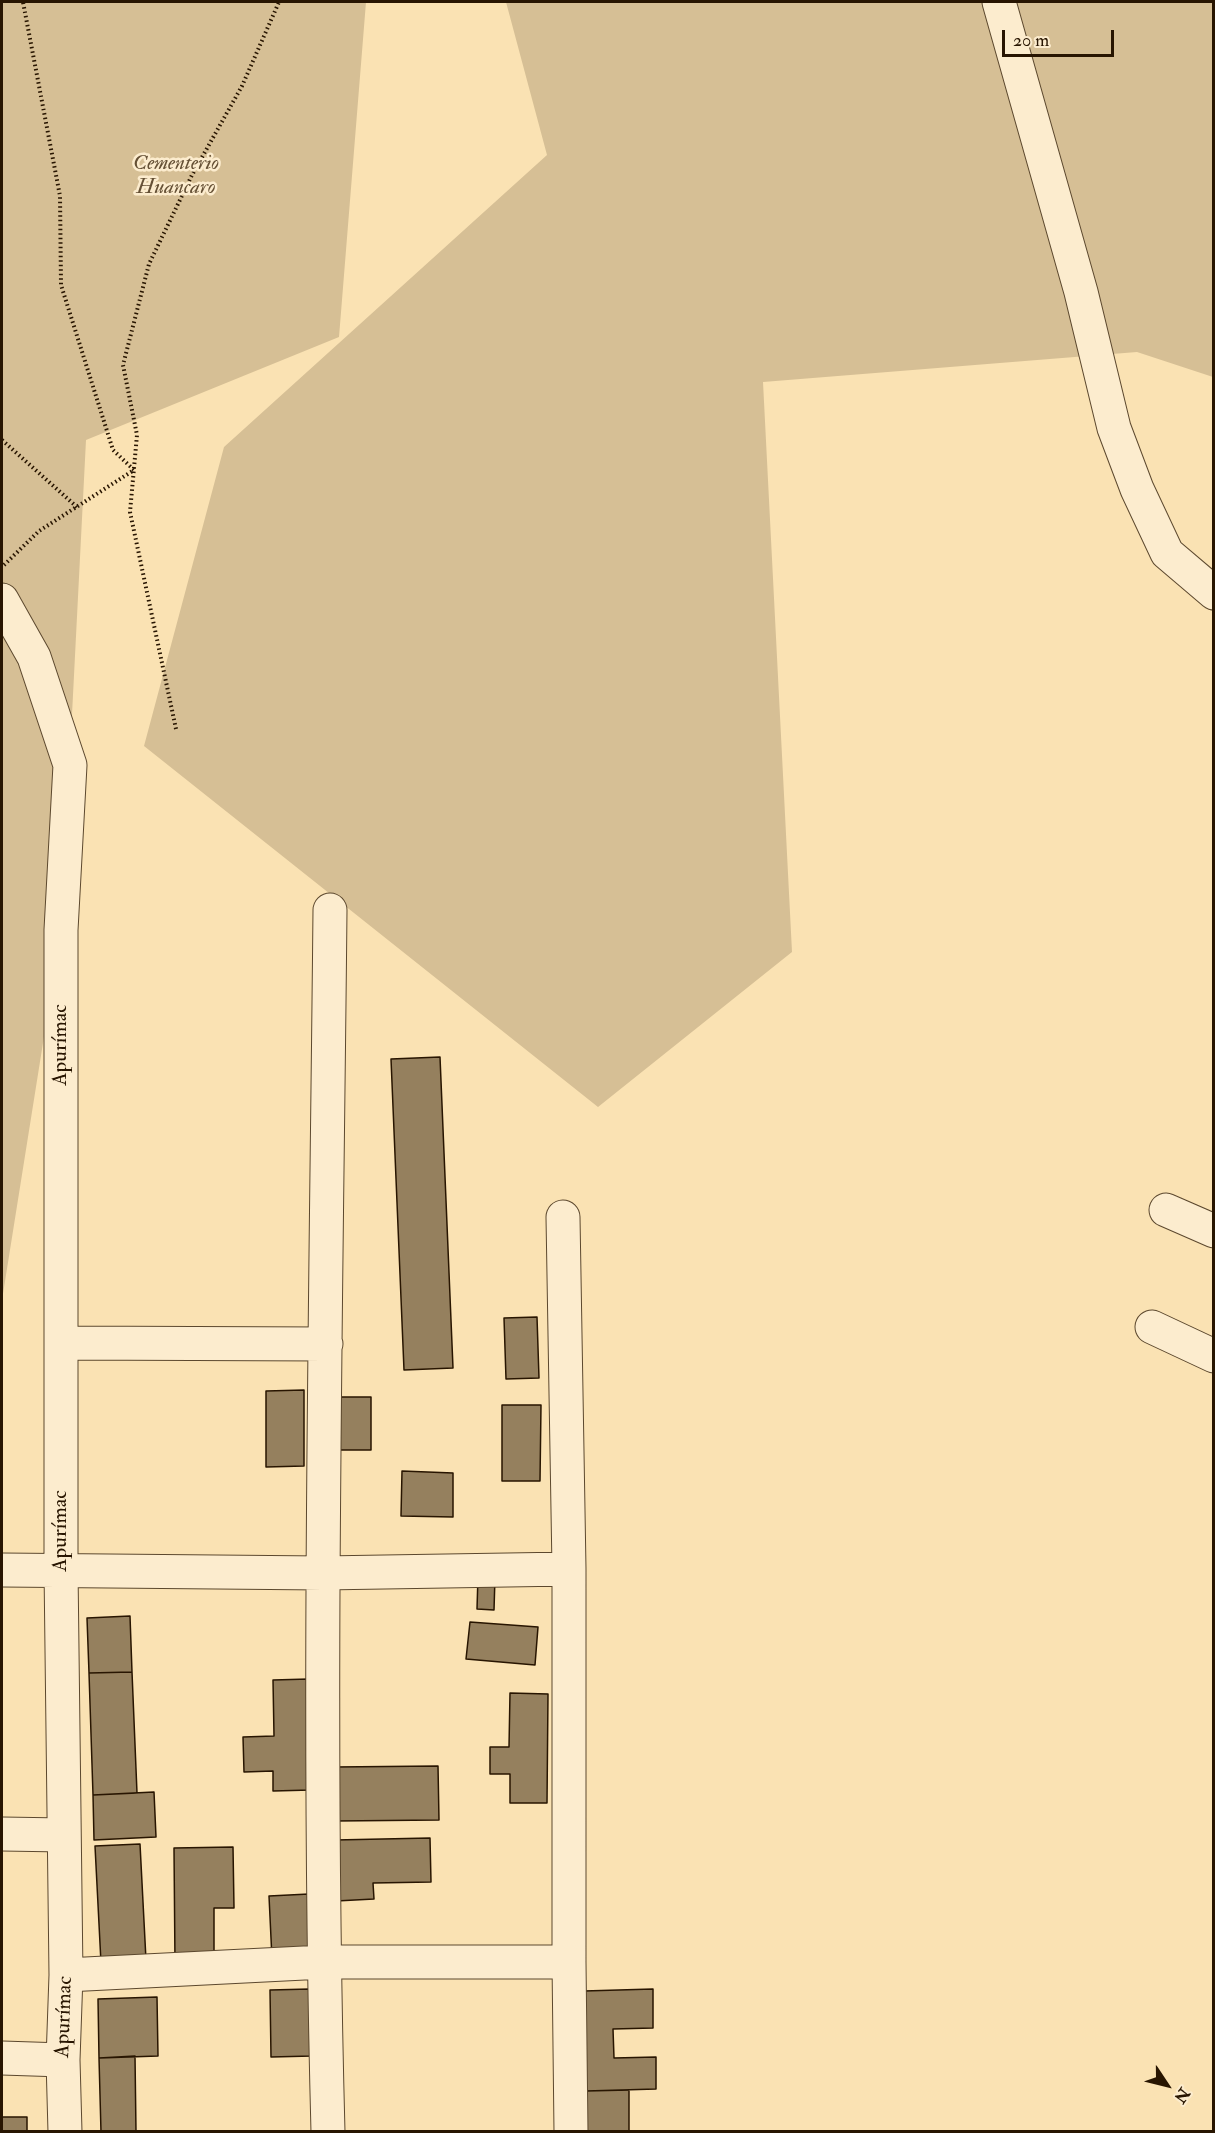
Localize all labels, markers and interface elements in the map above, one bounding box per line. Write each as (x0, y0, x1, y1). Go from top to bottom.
scale bar (1005, 18, 1118, 56)
text: 20 m (1013, 29, 1049, 52)
park label: Cementerio Huancaro (133, 151, 219, 201)
street label: Apurímac (48, 1004, 74, 1086)
street label: Apurímac (48, 1490, 74, 1572)
street label: Apurímac (51, 1976, 79, 2058)
north arrow (1137, 2055, 1197, 2115)
text: N (1169, 2084, 1194, 2107)

